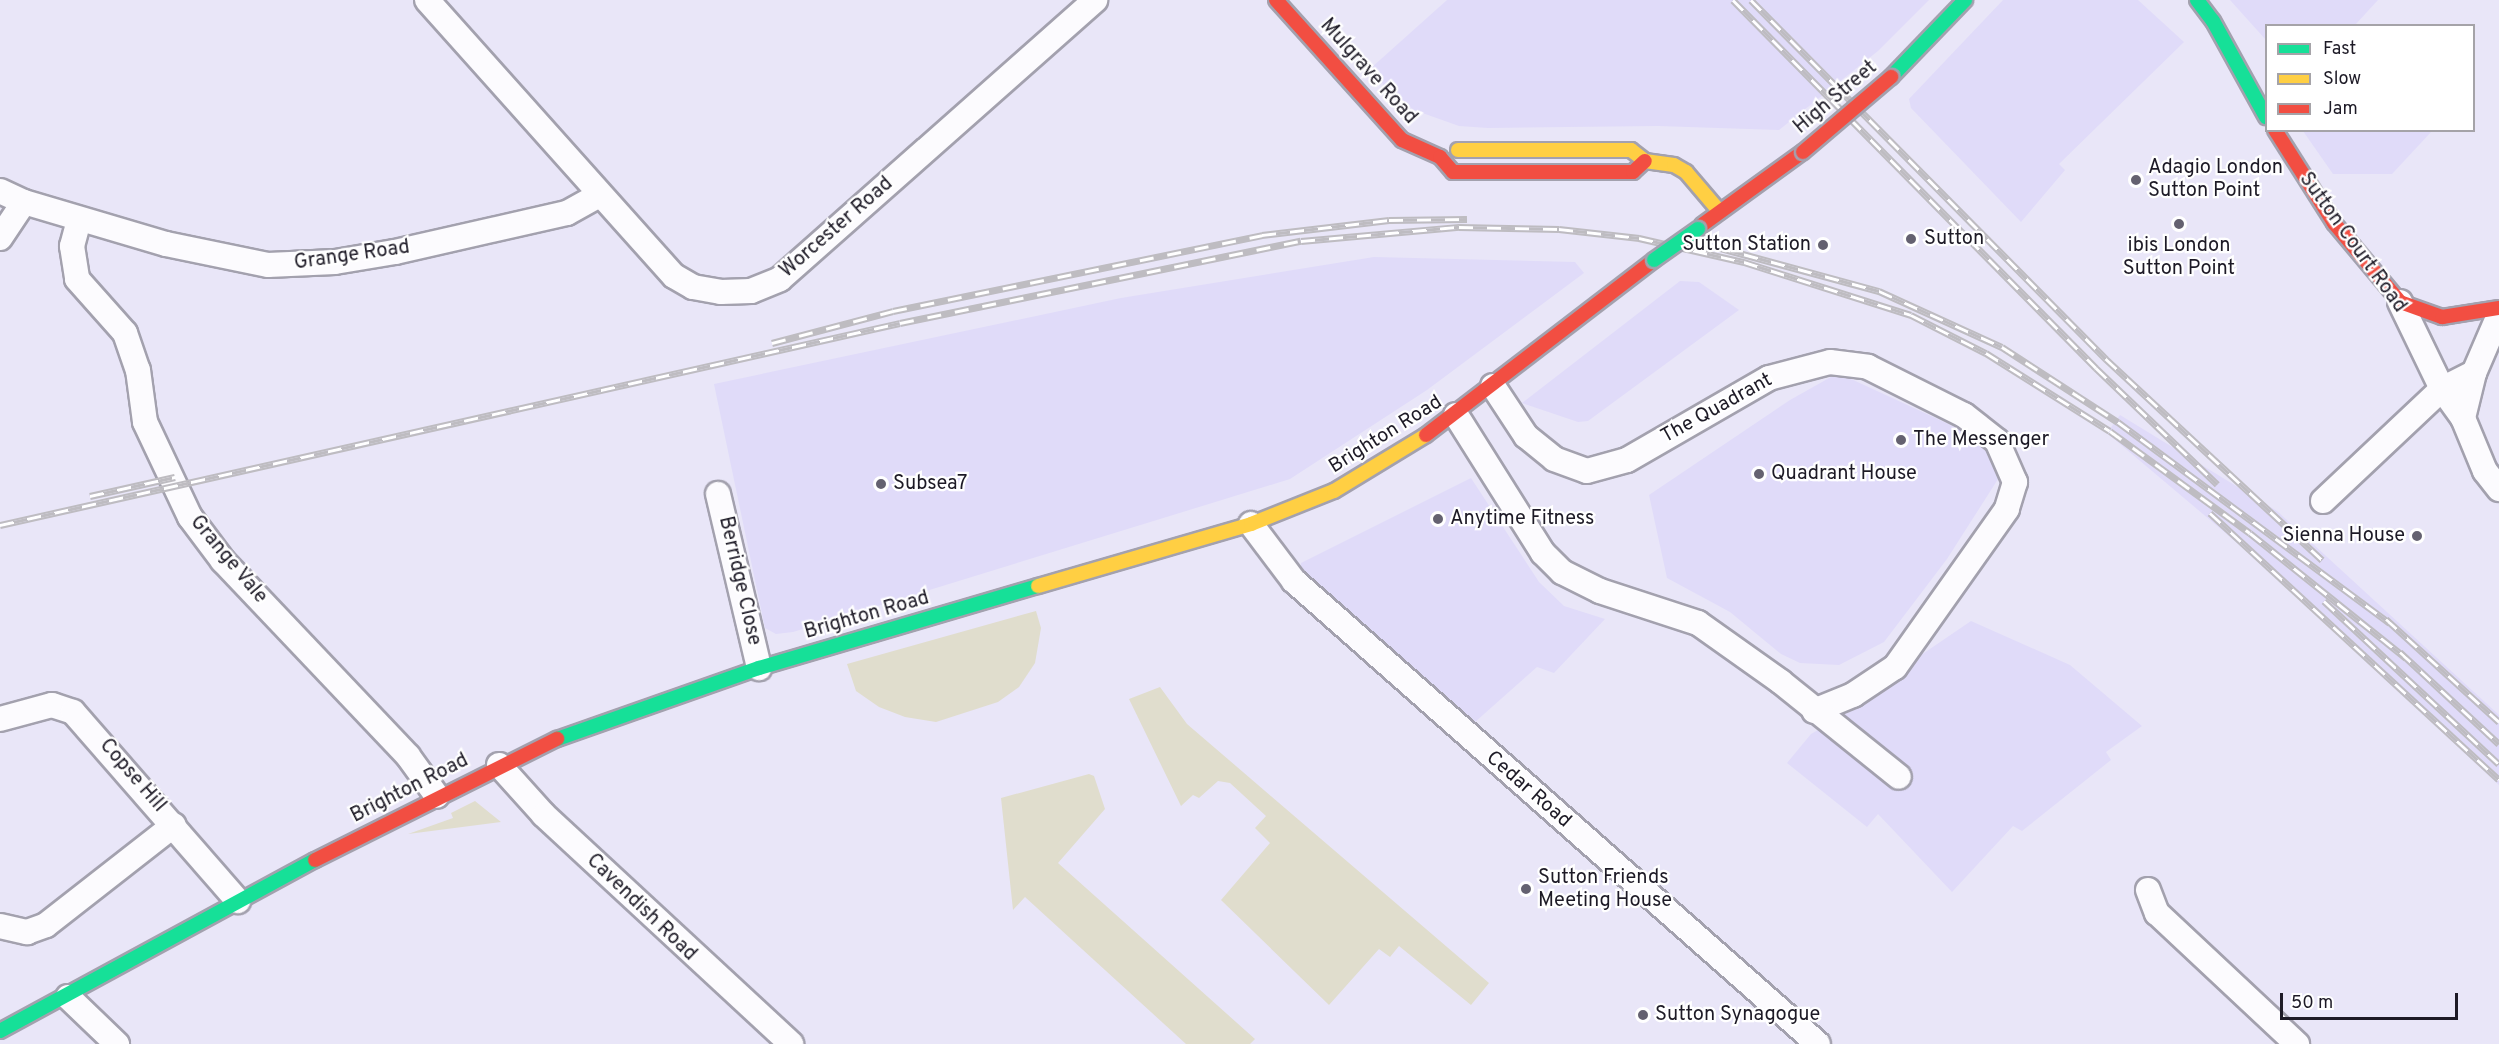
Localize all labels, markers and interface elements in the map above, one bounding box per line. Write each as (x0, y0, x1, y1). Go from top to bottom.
street label: Mulgrave Road (1314, 14, 1422, 130)
legend (2265, 24, 2475, 132)
text: Fast (2323, 38, 2356, 61)
street label: High Street (1789, 56, 1883, 140)
text: Slow (2323, 68, 2361, 91)
text: Jam (2323, 98, 2358, 121)
place label: Adagio London Sutton Point (2148, 156, 2283, 203)
street label: Sutton Court Road (2293, 168, 2411, 318)
street label: Worcester Road (776, 172, 898, 284)
marker: Adagio London Sutton Point (2129, 173, 2143, 187)
marker: ibis London Sutton Point (2172, 217, 2186, 231)
place label: Sutton (1924, 227, 1984, 251)
marker: Sutton (1902, 230, 1920, 248)
place label: Sutton Station (1682, 233, 1811, 257)
place label: ibis London Sutton Point (2123, 234, 2235, 281)
street label: Grange Road (293, 236, 411, 276)
marker: Sutton Station (1816, 238, 1830, 252)
street label: The Quadrant (1657, 369, 1777, 449)
street label: Brighton Road (1325, 391, 1447, 479)
place label: The Messenger (1913, 428, 2049, 452)
marker: The Messenger (1894, 433, 1908, 447)
place label: Quadrant House (1771, 462, 1917, 486)
marker: Quadrant House (1752, 467, 1766, 481)
place label: Subsea7 (893, 472, 967, 496)
marker: Subsea7 (874, 477, 888, 491)
place label: Anytime Fitness (1450, 507, 1594, 531)
street label: Grange Vale (184, 511, 272, 609)
marker: Anytime Fitness (1431, 512, 1445, 526)
street label: Berridge Close (713, 514, 765, 648)
place label: Sienna House (2282, 524, 2405, 548)
marker: Sienna House (2410, 529, 2424, 543)
street label: Brighton Road (802, 587, 932, 645)
street label: Copse Hill (94, 734, 170, 818)
street label: Cedar Road (1481, 747, 1575, 833)
street label: Brighton Road (347, 749, 473, 829)
street label: Cavendish Road (581, 849, 701, 967)
place label: Sutton Friends Meeting House (1538, 866, 1672, 913)
marker: Sutton Friends Meeting House (1519, 882, 1533, 896)
scale bar (2283, 981, 2462, 1019)
text: 50 m (2291, 992, 2333, 1015)
place label: Sutton Synagogue (1655, 1003, 1820, 1027)
marker: Sutton Synagogue (1636, 1008, 1650, 1022)

